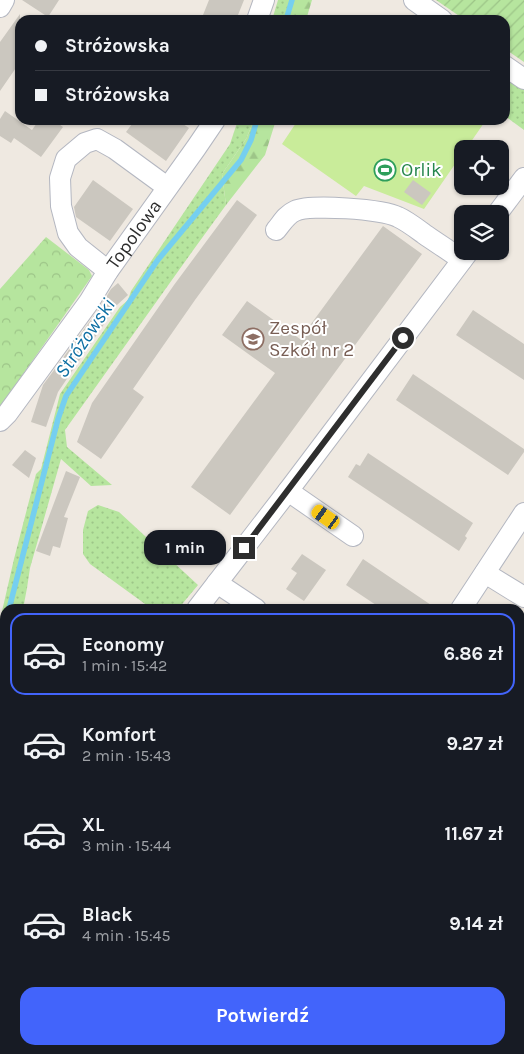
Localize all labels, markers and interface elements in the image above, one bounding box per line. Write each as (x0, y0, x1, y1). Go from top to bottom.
text: Stróżowska (65, 35, 170, 57)
text: Stróżowska (65, 84, 170, 106)
map controls (454, 140, 509, 260)
button: locate (454, 140, 509, 195)
sports icon: Orlik (373, 158, 397, 182)
place label: Orlik (401, 159, 442, 181)
street label: Topolowa (102, 196, 166, 273)
button: layers (454, 205, 509, 260)
water label: Stróżowski (50, 294, 120, 382)
place label: Zespół Szkół nr 2 (269, 317, 354, 361)
school or university icon: Zespół Szkół nr 2 (241, 327, 265, 351)
route start (392, 327, 414, 349)
car (309, 502, 342, 532)
callout: 1 min (144, 530, 226, 566)
route end (233, 537, 255, 559)
text: 1 min (165, 538, 205, 557)
icon: car (22, 632, 67, 677)
text: Economy (82, 634, 164, 656)
text: 6.86 zł (444, 643, 503, 665)
text: 1 min · 15:42 (82, 656, 167, 675)
icon: car (22, 722, 67, 767)
text: Komfort (82, 724, 156, 746)
text: 9.27 zł (446, 733, 503, 755)
text: 2 min · 15:43 (82, 746, 171, 765)
icon: car (22, 812, 67, 857)
text: XL (82, 814, 104, 836)
text: 11.67 zł (444, 823, 503, 845)
text: 3 min · 15:44 (82, 836, 171, 855)
icon: car (22, 902, 67, 947)
text: Black (82, 904, 133, 926)
text: 9.14 zł (449, 913, 503, 935)
text: 4 min · 15:45 (82, 926, 171, 945)
button: Potwierdź (20, 987, 505, 1045)

